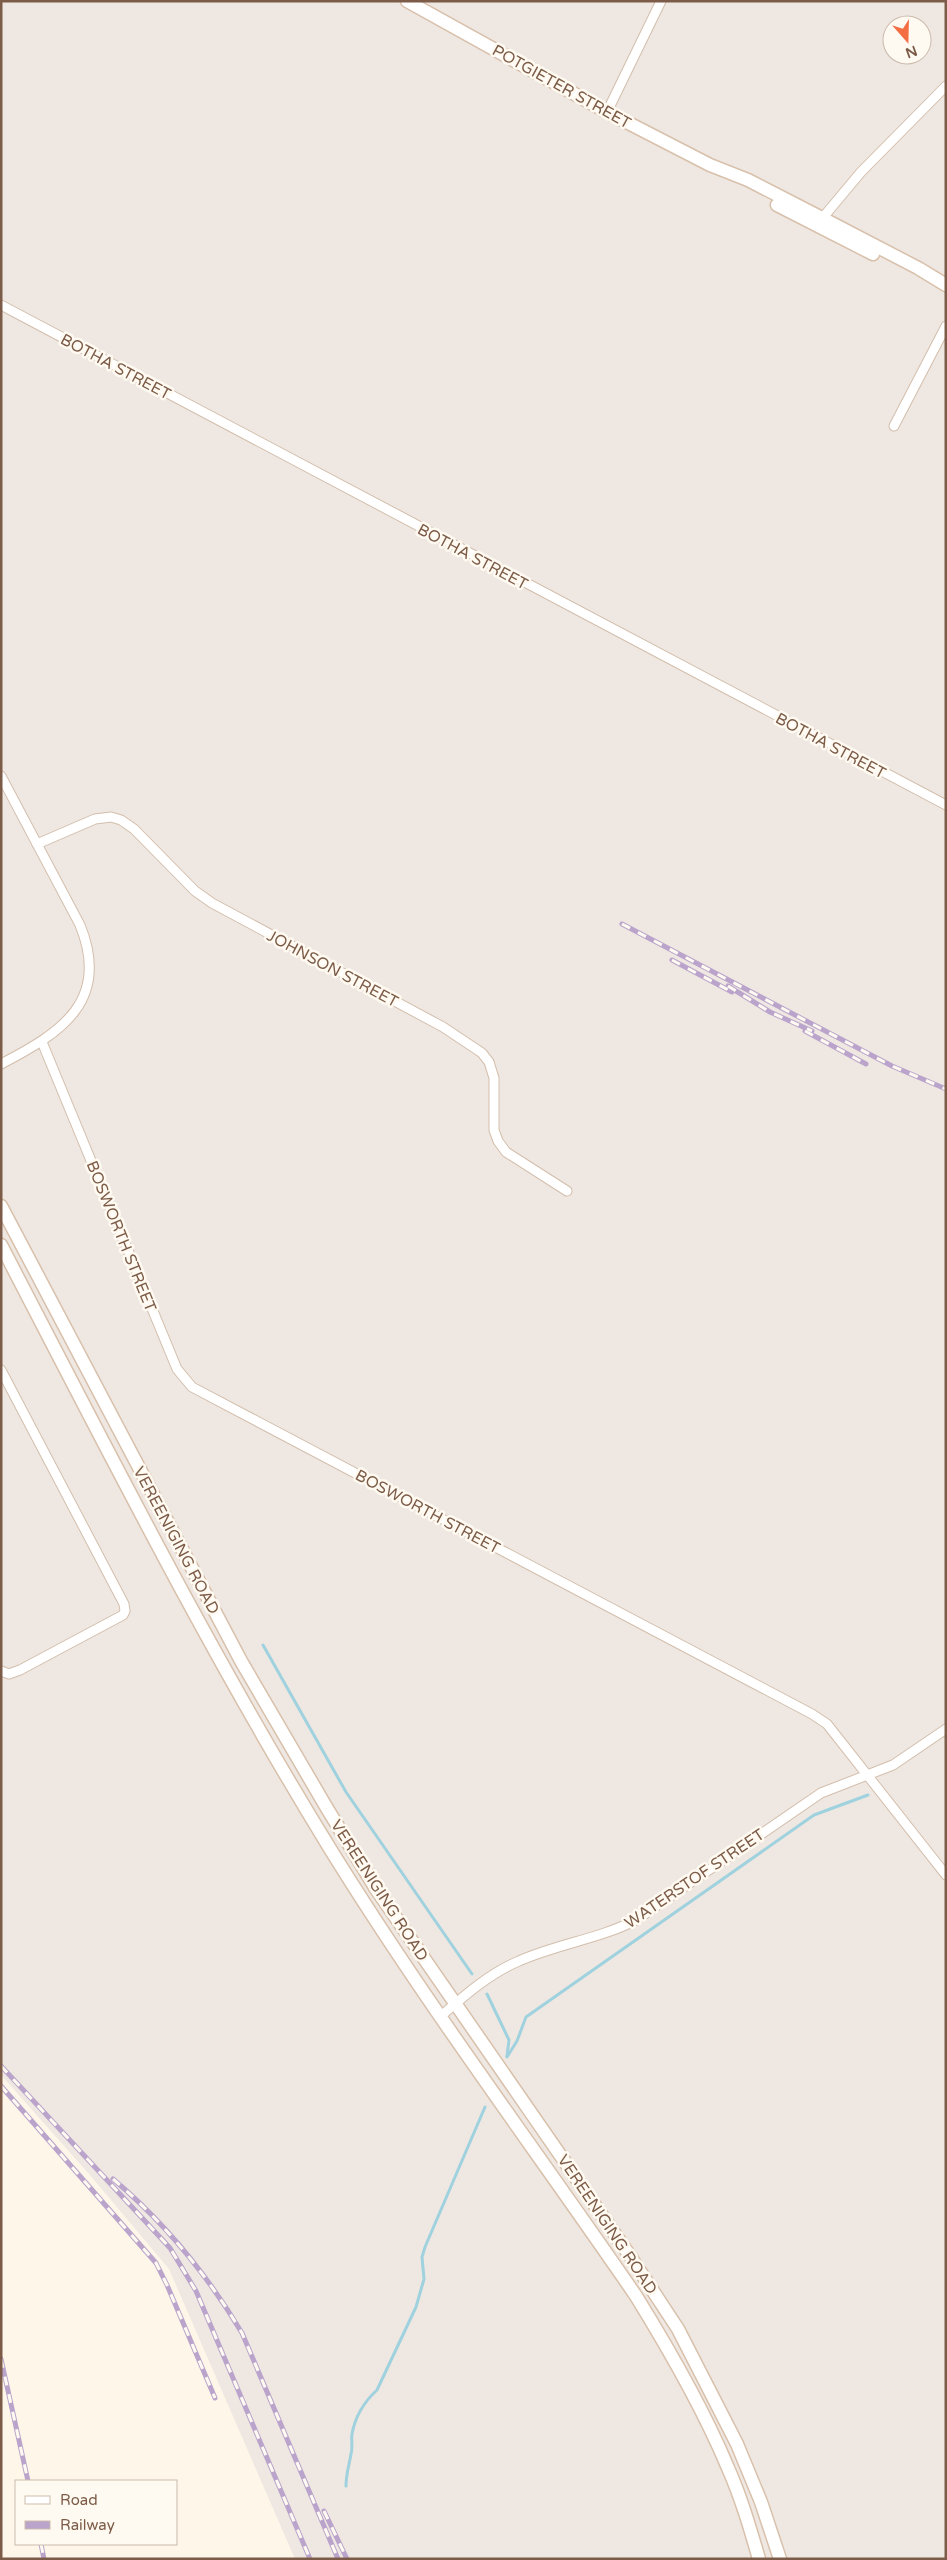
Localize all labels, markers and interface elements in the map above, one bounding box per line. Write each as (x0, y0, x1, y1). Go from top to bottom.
north arrow (882, 15, 932, 65)
street label: POTGIETER STREET (489, 40, 635, 133)
text: N (903, 42, 919, 62)
street label: BOTHA STREET (57, 329, 174, 404)
street label: BOTHA STREET (414, 519, 531, 594)
street label: BOTHA STREET (772, 708, 889, 783)
street label: JOHNSON STREET (263, 926, 402, 1012)
street label: BOSWORTH STREET (82, 1158, 161, 1315)
street label: VEREENIGING ROAD (129, 1463, 224, 1618)
street label: BOSWORTH STREET (352, 1465, 504, 1559)
street label: VEREENIGING ROAD (326, 1816, 432, 1965)
street label: WATERSTOF STREET (621, 1824, 769, 1933)
street label: VEREENIGING ROAD (553, 2151, 661, 2298)
legend (15, 2480, 178, 2545)
text: Road (60, 2491, 98, 2509)
text: Railway (60, 2516, 115, 2534)

